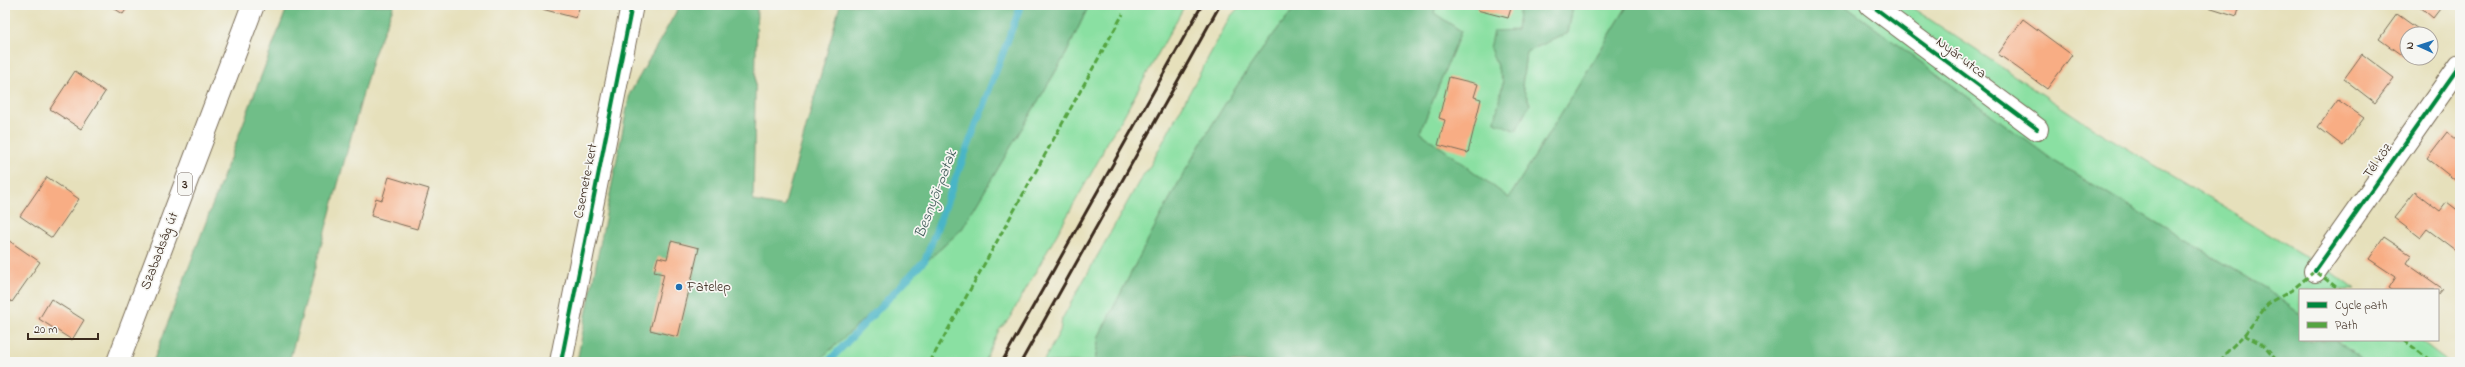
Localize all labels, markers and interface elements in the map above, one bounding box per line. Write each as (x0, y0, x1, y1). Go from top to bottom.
north arrow (2399, 26, 2439, 66)
street label: Nyár utca (1931, 32, 1991, 85)
text: N (2402, 41, 2418, 50)
street label: Tél köz (2358, 139, 2398, 183)
street label: Csemete-kert (568, 141, 604, 220)
water label: Besnyői-patak (909, 145, 964, 242)
road number: 3 (178, 173, 192, 195)
street label: Szabadság út (136, 209, 186, 293)
place label: Fatelep (686, 277, 731, 298)
marker: Fatelep (674, 282, 684, 292)
legend (2299, 289, 2439, 341)
text: Cycle path (2335, 297, 2387, 316)
scale bar (28, 315, 98, 341)
text: Path (2335, 317, 2358, 335)
text: 20 m (34, 321, 57, 339)

